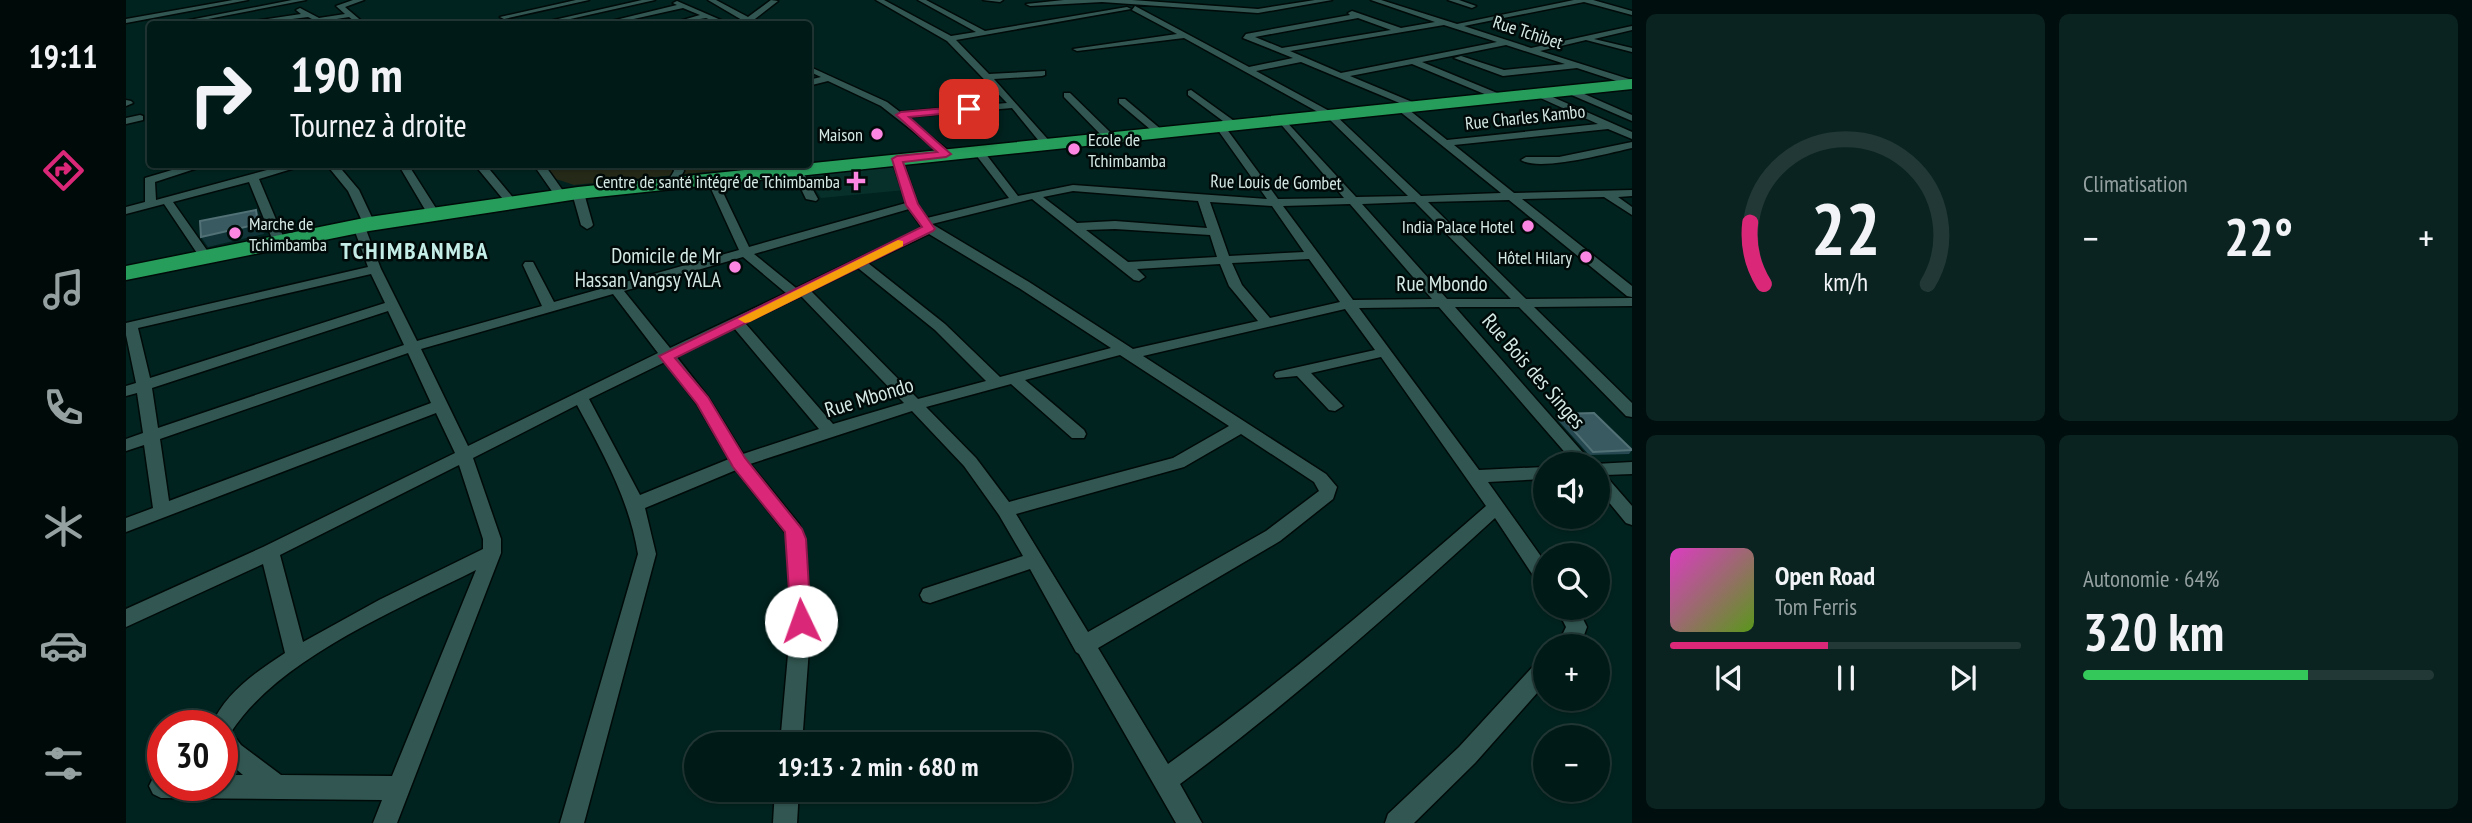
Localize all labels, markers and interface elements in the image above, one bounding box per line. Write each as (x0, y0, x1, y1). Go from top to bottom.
street label: Rue Tchibet (1490, 10, 1566, 54)
text: 19:11 (28, 35, 98, 77)
text: 190 m (290, 42, 403, 106)
icon: right (175, 49, 266, 140)
pin (939, 79, 999, 139)
icon: arrive (950, 90, 988, 128)
street label: Rue Charles Kambo (1464, 99, 1586, 135)
text: Tournez à droite (290, 104, 467, 146)
place label: Maison (819, 123, 863, 146)
marker: Maison (869, 126, 885, 142)
place label: Ecole de Tchimbamba (1088, 128, 1166, 172)
marker: Ecole de Tchimbamba (1066, 141, 1082, 157)
icon: directions (39, 146, 88, 195)
street label: Rue Louis de Gombet (1210, 169, 1342, 195)
text: Climatisation (2083, 169, 2188, 198)
place label: Centre de santé intégré de Tchimbamba (595, 170, 840, 193)
marker: Centre de santé intégré de Tchimbamba (846, 171, 866, 191)
text: 22 (1811, 180, 1880, 274)
text: 22° (2224, 203, 2293, 270)
place label: Marche de Tchimbamba (249, 212, 327, 256)
text: − (2083, 213, 2099, 262)
text: + (2418, 213, 2434, 262)
place label: India Palace Hotel (1402, 215, 1515, 238)
marker: India Palace Hotel (1520, 218, 1536, 234)
marker: Marche de Tchimbamba (227, 225, 243, 241)
district label: TCHIMBANMBA (340, 236, 490, 265)
place label: Domicile de Mr Hassan Vangsy YALA (575, 242, 721, 293)
place label: Hôtel Hilary (1498, 246, 1572, 269)
marker: Hôtel Hilary (1578, 249, 1594, 265)
marker: Domicile de Mr Hassan Vangsy YALA (727, 259, 743, 275)
icon: music (39, 265, 88, 314)
text: km/h (1823, 265, 1868, 297)
street label: Rue Mbondo (1396, 270, 1488, 297)
street label: Rue Bois des Singes (1476, 308, 1592, 434)
street label: Rue Mbondo (821, 371, 917, 423)
icon: phone (39, 383, 88, 432)
map controls (1533, 452, 1610, 802)
button: sound (1533, 452, 1610, 529)
icon: climate (39, 502, 88, 551)
button: search (1533, 543, 1610, 620)
text: Open Road (1775, 559, 1875, 592)
text: Autonomie · 64% (2083, 564, 2219, 593)
position arrow (764, 584, 838, 658)
text: Tom Ferris (1775, 592, 1857, 621)
text: 320 km (2083, 598, 2224, 665)
icon: car (39, 621, 88, 670)
button: + (1533, 634, 1610, 711)
icon: previous (1710, 659, 1748, 697)
icon: pause (1827, 659, 1865, 697)
icon: next (1944, 659, 1982, 697)
speed limit sign: 30 (147, 710, 238, 801)
button: − (1533, 725, 1610, 802)
icon: filters (39, 739, 88, 788)
text: 19:13 · 2 min · 680 m (778, 750, 978, 783)

